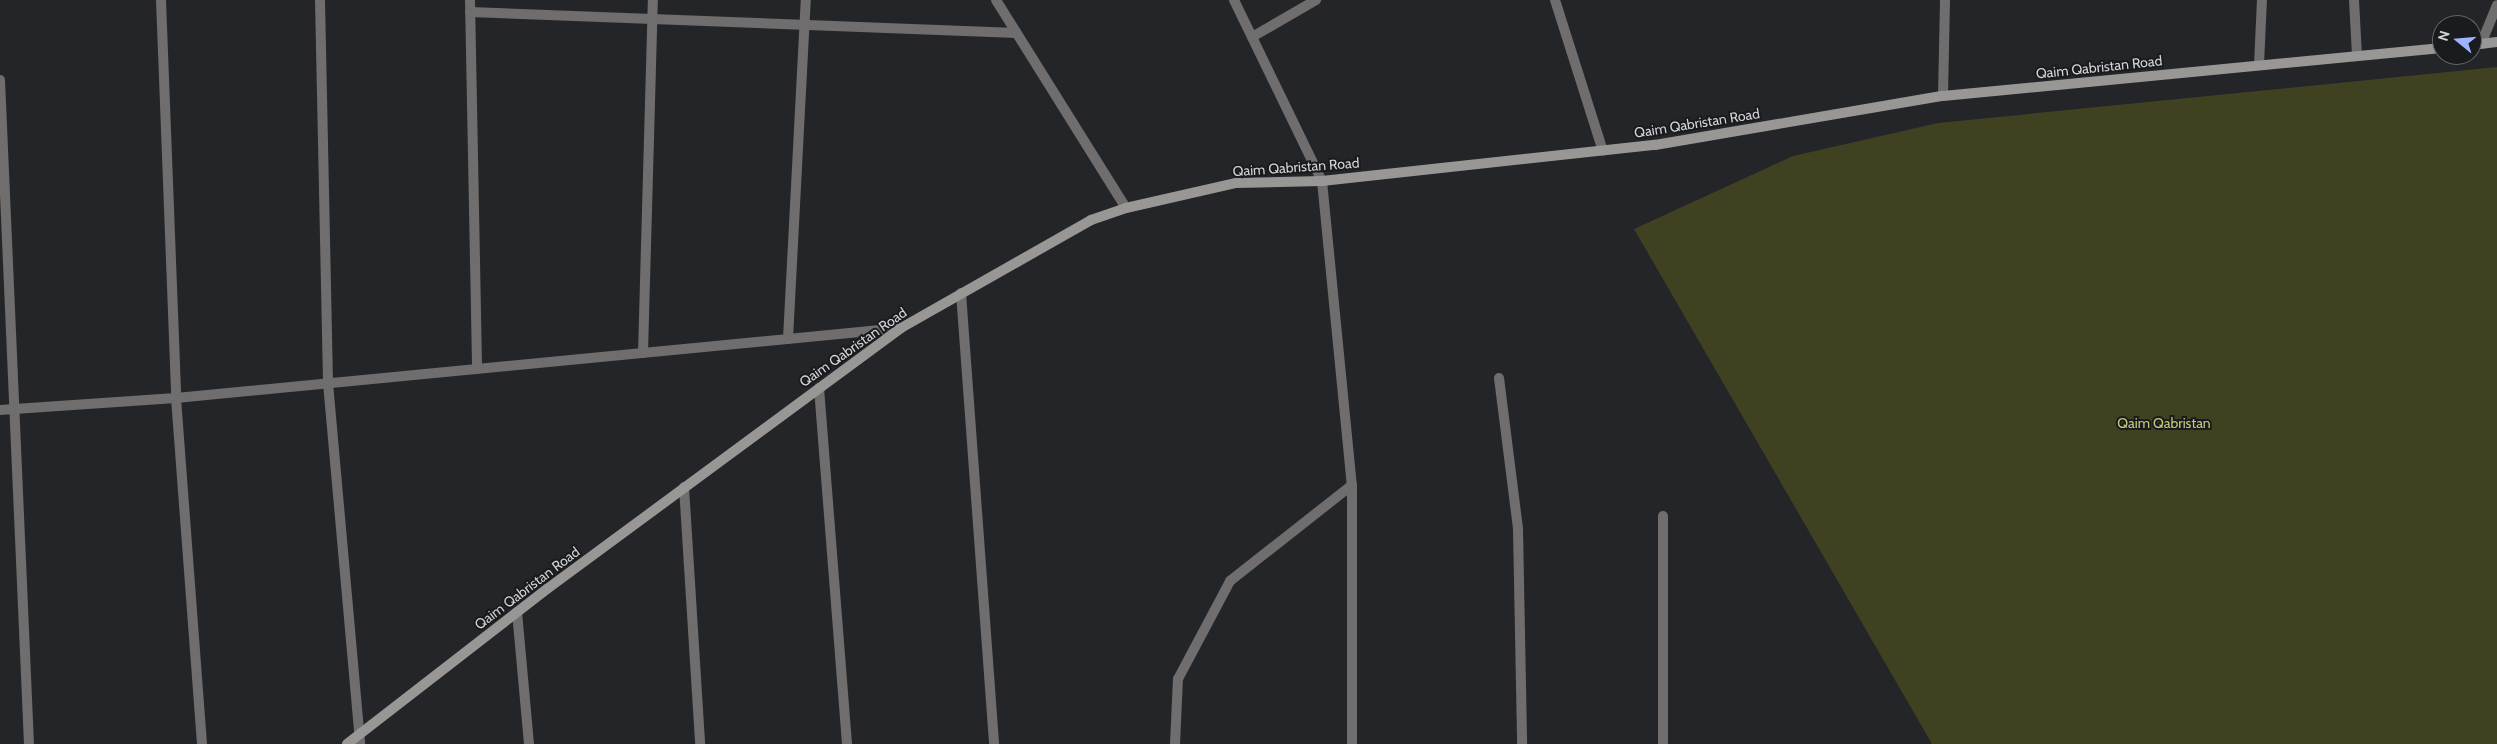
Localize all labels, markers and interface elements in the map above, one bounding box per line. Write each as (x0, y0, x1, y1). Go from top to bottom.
north arrow (2432, 15, 2482, 65)
text: N (2434, 29, 2454, 43)
street label: Qaim Qabristan Road (2035, 52, 2163, 82)
street label: Qaim Qabristan Road (1633, 105, 1761, 141)
street label: Qaim Qabristan Road (1232, 154, 1360, 180)
street label: Qaim Qabristan Road (796, 304, 910, 390)
park label: Qaim Qabristan (2117, 415, 2211, 431)
street label: Qaim Qabristan Road (471, 543, 583, 633)

